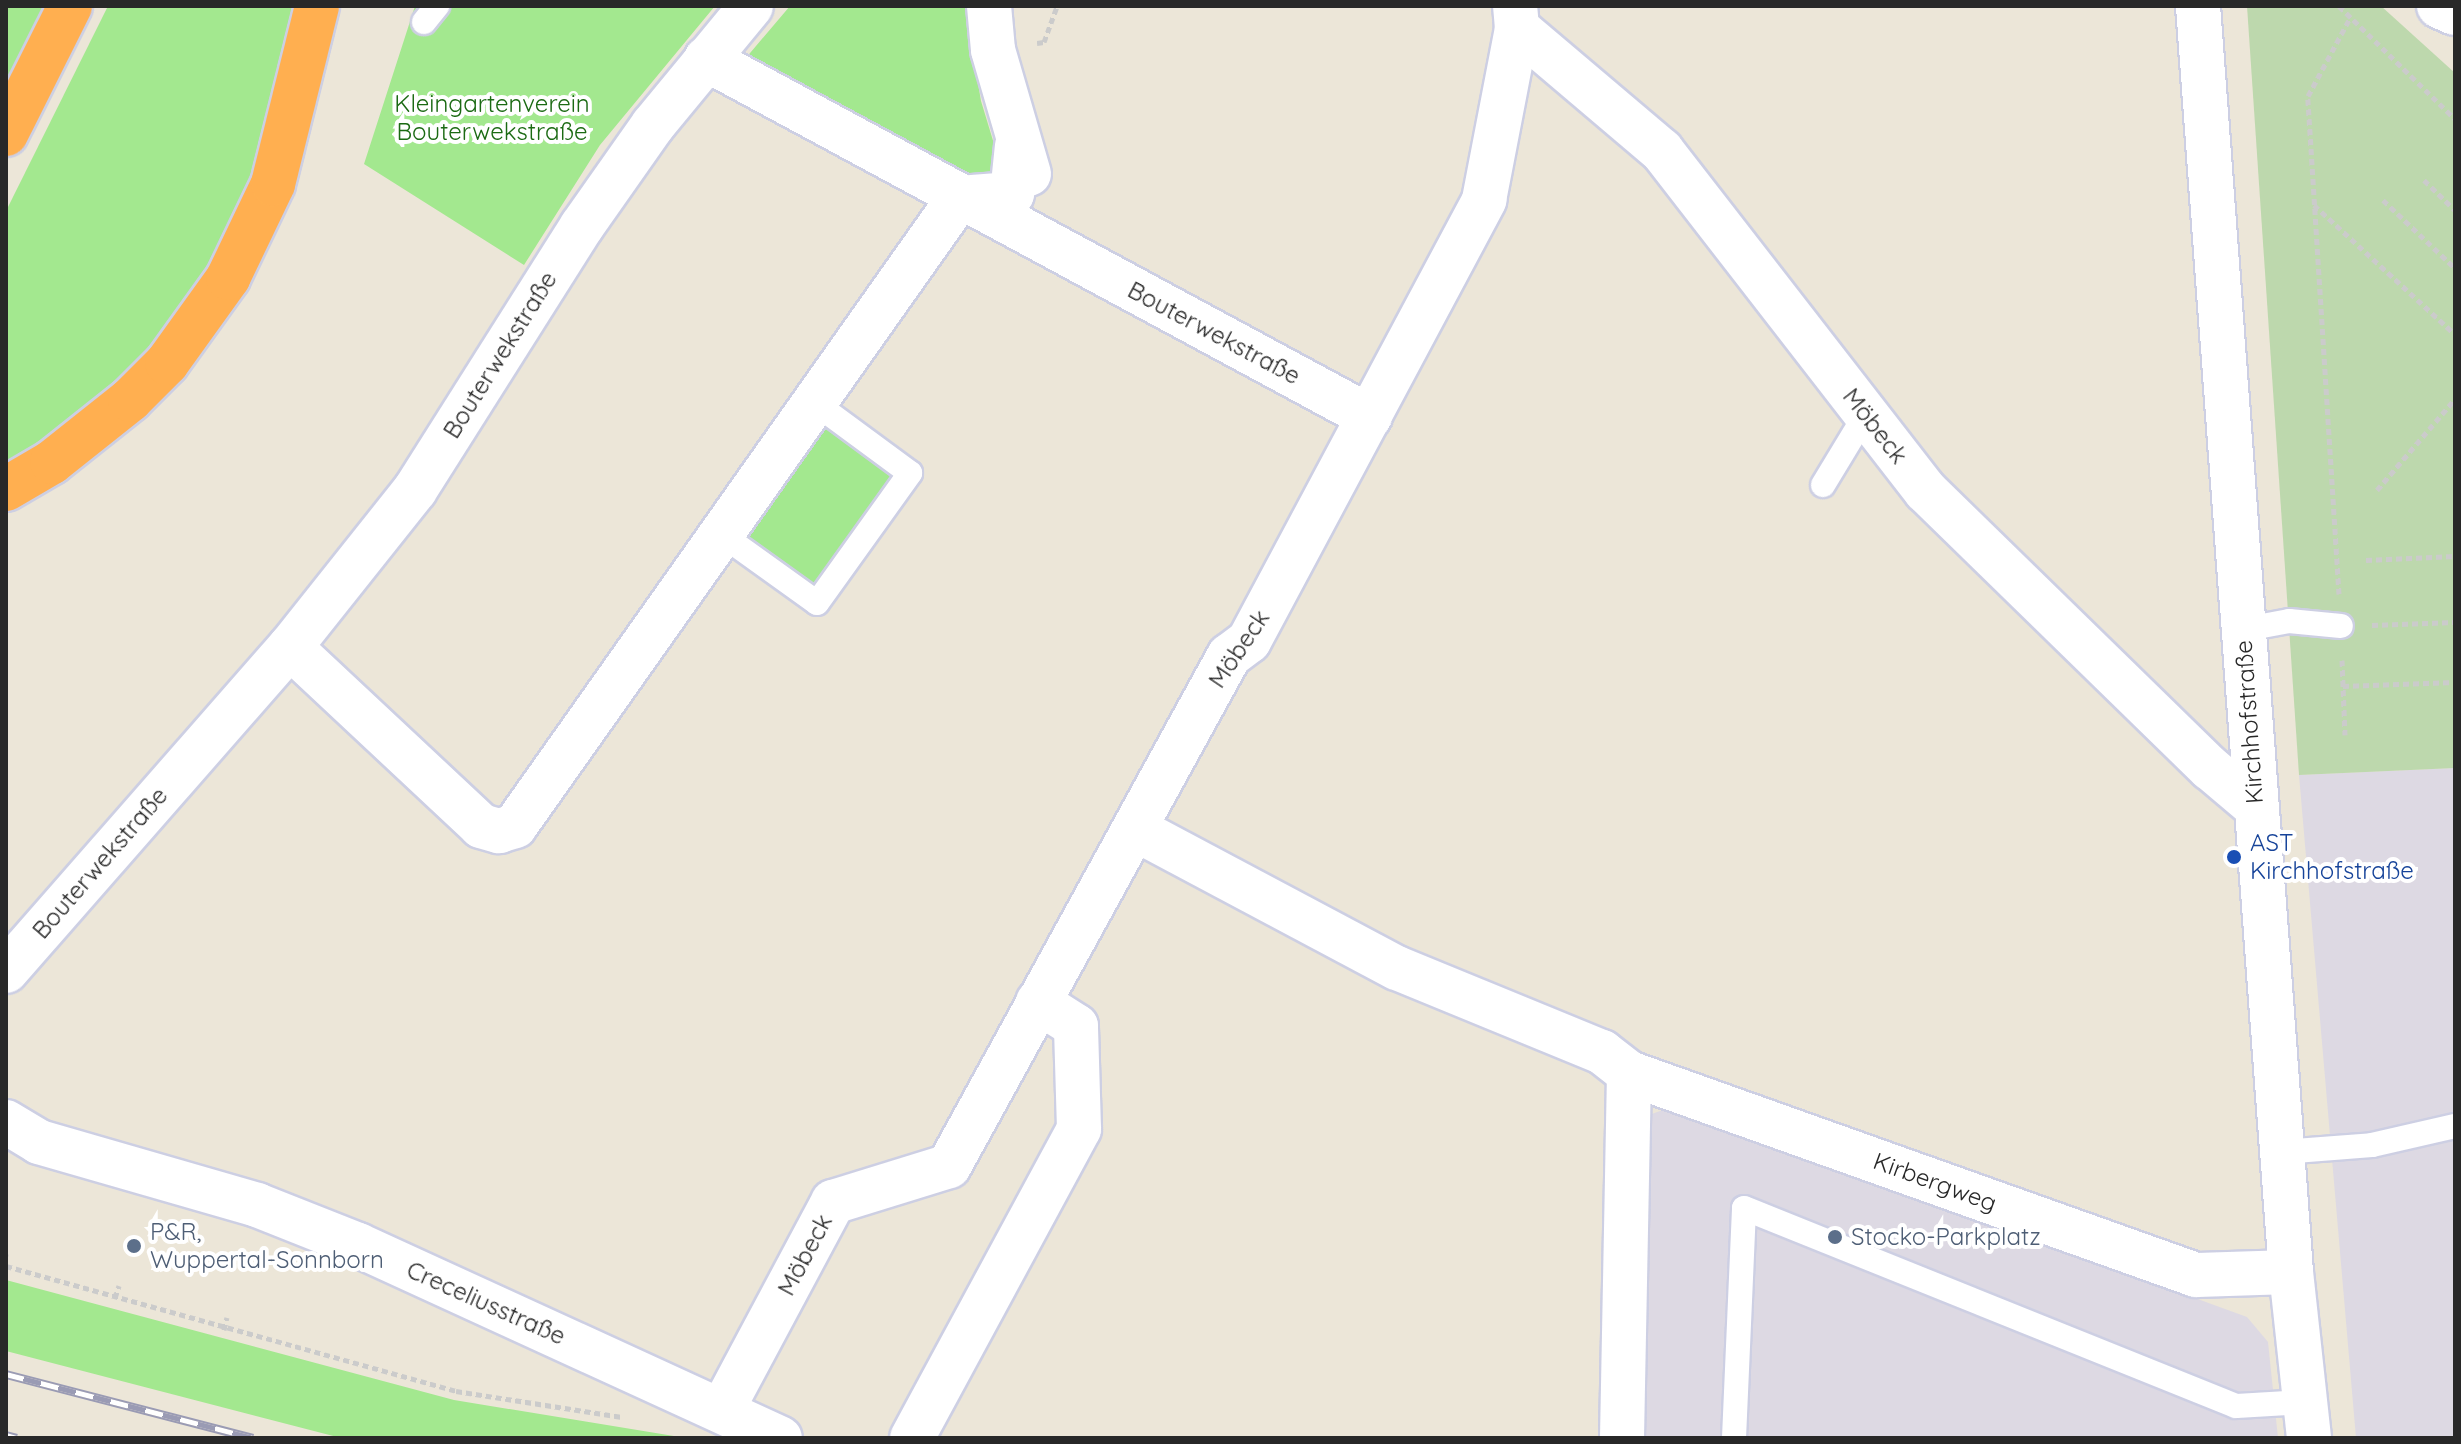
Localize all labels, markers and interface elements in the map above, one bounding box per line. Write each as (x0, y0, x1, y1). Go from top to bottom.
park label: Kleingartenverein Bouterwekstraße (394, 90, 590, 146)
street label: Bouterwekstraße (437, 266, 563, 444)
street label: Bouterwekstraße (1123, 275, 1305, 391)
street label: Möbeck (1837, 383, 1913, 469)
street label: Möbeck (1203, 605, 1275, 693)
street label: Kirchhofstraße (2229, 639, 2269, 805)
street label: Bouterwekstraße (26, 781, 174, 945)
place label: AST Kirchhofstraße (2250, 829, 2414, 885)
marker: AST Kirchhofstraße (2225, 848, 2243, 866)
street label: Kirbergweg (1869, 1146, 2001, 1218)
street label: Möbeck (772, 1210, 838, 1300)
place label: P&R, Wuppertal-Sonnborn (150, 1218, 384, 1274)
place label: Stocko-Parkplatz (1851, 1223, 2041, 1251)
marker: Stocko-Parkplatz (1826, 1228, 1844, 1246)
marker: P&R, Wuppertal-Sonnborn (125, 1237, 143, 1255)
street label: Creceliusstraße (402, 1255, 570, 1351)

